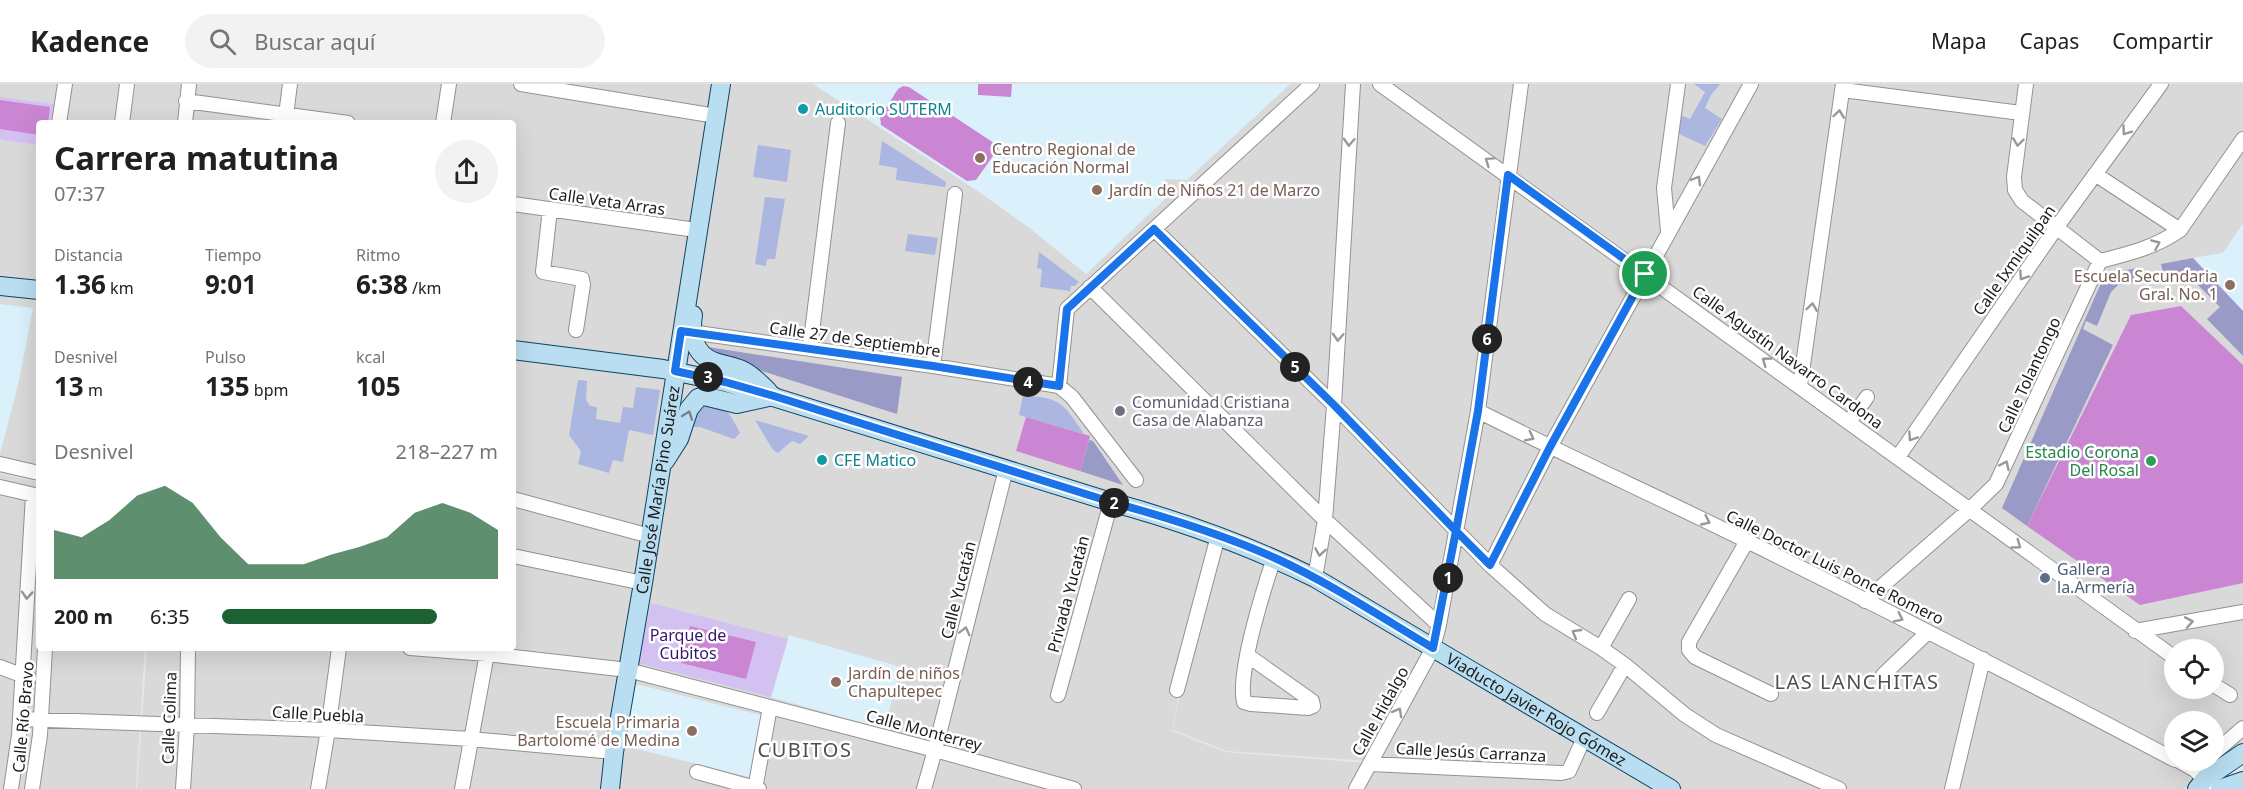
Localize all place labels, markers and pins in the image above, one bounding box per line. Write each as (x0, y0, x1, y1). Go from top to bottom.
place label: Auditorio SUTERM (815, 98, 952, 120)
marker: Auditorio SUTERM (796, 102, 810, 116)
place label: Centro Regional de Educación Normal (992, 138, 1136, 178)
marker: Centro Regional de Educación Normal (973, 151, 987, 165)
place label: Jardín de Niños 21 de Marzo (1107, 179, 1320, 201)
marker: Jardín de Niños 21 de Marzo (1090, 183, 1104, 197)
pin (1619, 248, 1670, 299)
place label: Escuela Secundaria Gral. No. 1 (2074, 265, 2218, 305)
marker: Escuela Secundaria Gral. No. 1 (2223, 278, 2237, 292)
pin: 6 (1472, 324, 1502, 354)
pin: 5 (1280, 352, 1310, 382)
pin: 3 (693, 362, 723, 392)
pin: 4 (1013, 367, 1043, 397)
place label: Comunidad Cristiana Casa de Alabanza (1132, 391, 1290, 431)
marker: Comunidad Cristiana Casa de Alabanza (1113, 404, 1127, 418)
place label: Estadio Corona Del Rosal (2025, 441, 2139, 481)
place label: CFE Matico (834, 449, 916, 471)
marker: CFE Matico (815, 453, 829, 467)
marker: Estadio Corona Del Rosal (2144, 454, 2158, 468)
pin: 2 (1099, 488, 1129, 518)
place label: Gallera la.Armería (2057, 558, 2135, 598)
pin: 1 (1433, 563, 1463, 593)
marker: Gallera la.Armería (2038, 571, 2052, 585)
place label: Jardín de niños Chapultepec (846, 662, 960, 702)
marker: Jardín de niños Chapultepec (829, 675, 843, 689)
place label: Escuela Primaria Bartolomé de Medina (517, 711, 680, 751)
marker: Escuela Primaria Bartolomé de Medina (685, 724, 699, 738)

